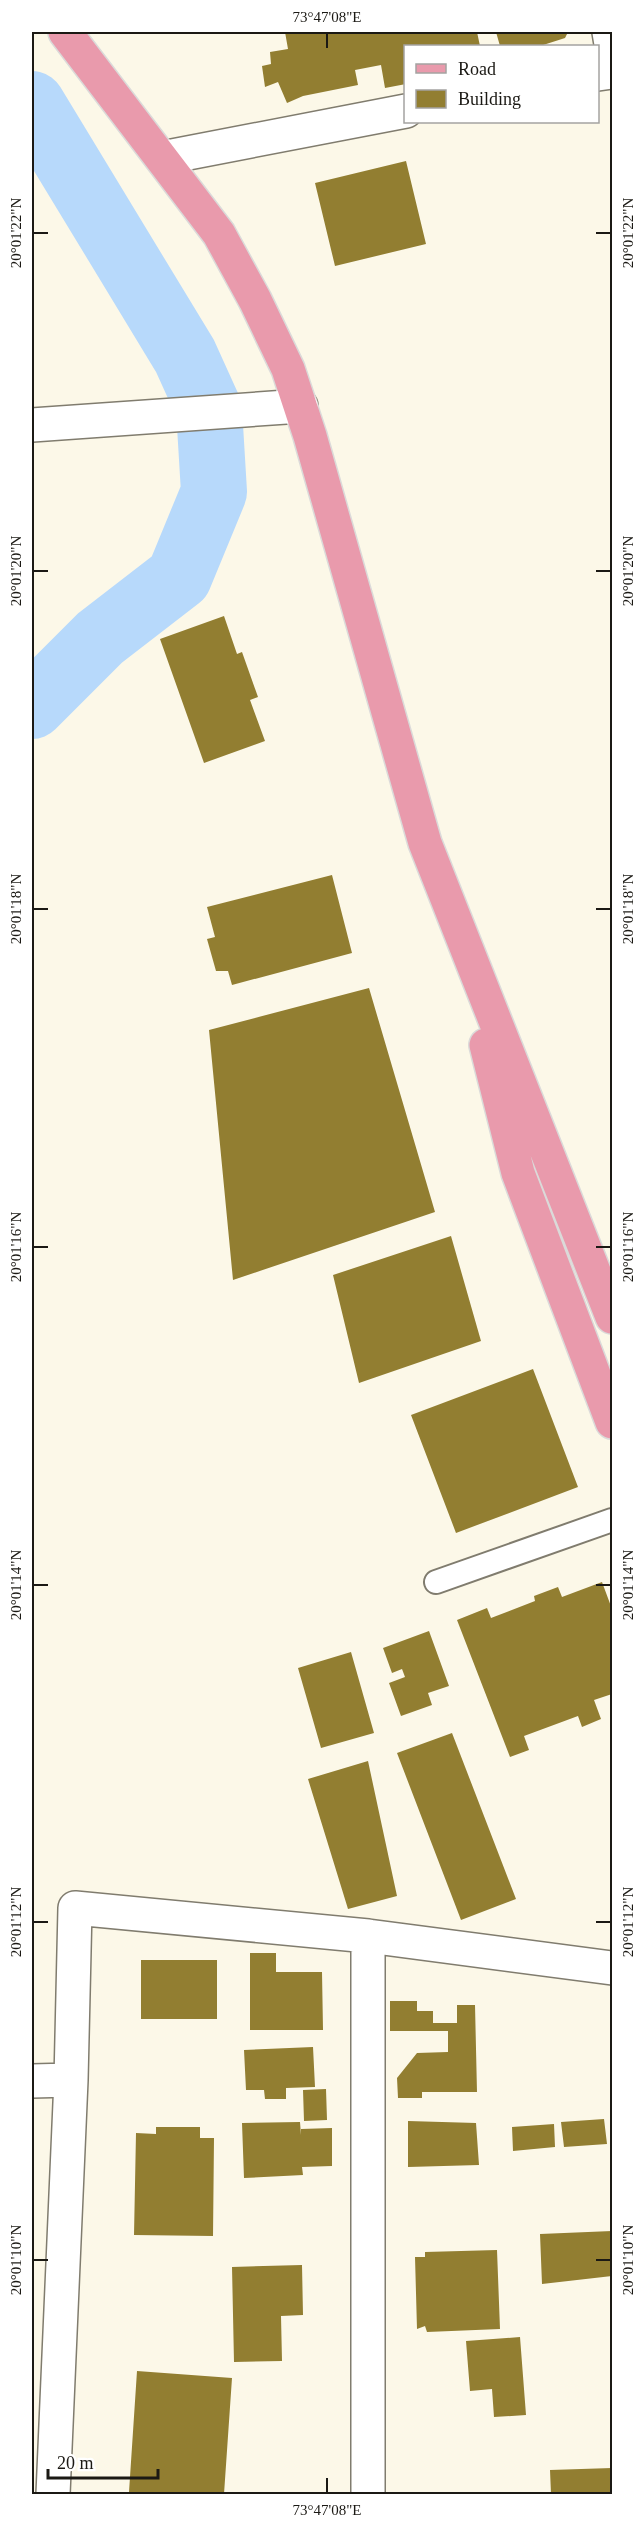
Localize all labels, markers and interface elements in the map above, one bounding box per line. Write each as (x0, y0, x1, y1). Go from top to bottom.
text: 73°47'08"E (293, 9, 362, 25)
legend (404, 45, 599, 123)
text: Road (458, 59, 496, 79)
text: Building (458, 89, 521, 109)
text: 20°01'22"N (8, 198, 24, 268)
text: 20°01'22"N (620, 198, 636, 268)
text: 20°01'20"N (8, 536, 24, 606)
text: 20°01'20"N (620, 536, 636, 606)
text: 20°01'18"N (8, 874, 24, 944)
text: 20°01'18"N (620, 874, 636, 944)
text: 20°01'16"N (8, 1212, 24, 1282)
text: 20°01'16"N (620, 1212, 636, 1282)
text: 20°01'14"N (8, 1550, 24, 1620)
text: 20°01'14"N (620, 1550, 636, 1620)
text: 20°01'12"N (8, 1887, 24, 1957)
text: 20°01'12"N (620, 1887, 636, 1957)
text: 20°01'10"N (8, 2225, 24, 2295)
text: 20°01'10"N (620, 2225, 636, 2295)
scale bar (48, 2442, 158, 2480)
text: 20 m (57, 2453, 94, 2473)
text: 73°47'08"E (293, 2502, 362, 2518)

